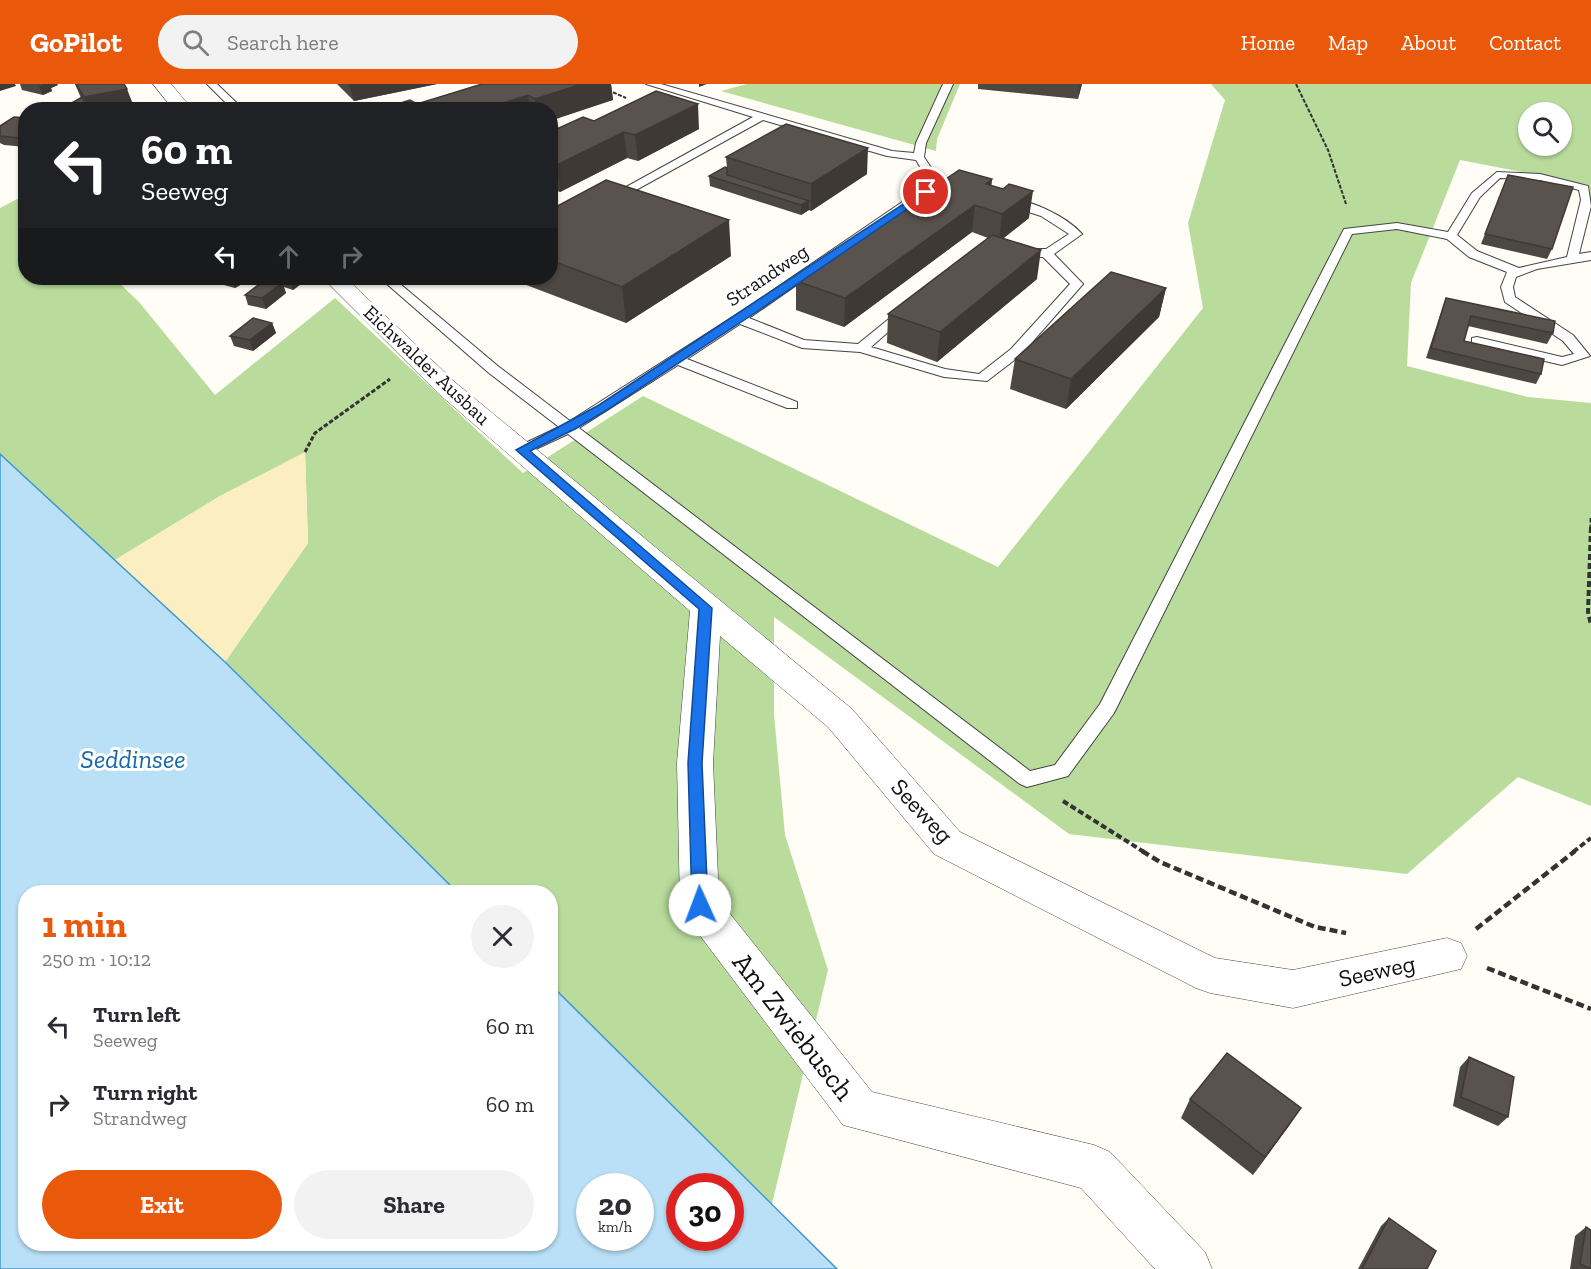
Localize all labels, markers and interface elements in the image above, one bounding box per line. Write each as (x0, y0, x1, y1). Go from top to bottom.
search box (158, 15, 578, 69)
text: GoPilot (30, 26, 122, 59)
icon: search (179, 26, 212, 59)
text: Search here (227, 29, 338, 56)
text: Home (1241, 30, 1295, 55)
text: Map (1328, 30, 1368, 55)
text: About (1401, 30, 1456, 55)
text: Contact (1489, 30, 1561, 55)
map controls (1518, 102, 1572, 156)
button: search (1518, 102, 1572, 156)
text: 60 m (141, 124, 232, 175)
icon: left (42, 126, 120, 204)
pin (900, 166, 951, 217)
text: Seeweg (141, 175, 228, 207)
icon: arrive (909, 175, 942, 208)
street label: Strandweg (721, 239, 813, 311)
icon: left (209, 240, 242, 273)
icon: ahead (272, 240, 305, 273)
icon: right (335, 240, 368, 273)
street label: Eichwalder Ausbau (359, 300, 495, 430)
water label: Seddinsee (80, 743, 186, 775)
street label: Seeweg (885, 772, 959, 849)
position arrow (668, 873, 732, 937)
text: 1 min (42, 903, 127, 946)
button: close (471, 905, 534, 968)
street label: Am Zwiebusch (726, 946, 862, 1107)
text: 250 m · 10:12 (42, 947, 151, 971)
street label: Seeweg (1336, 948, 1418, 993)
text: Turn left (93, 1001, 180, 1028)
icon: left (42, 1010, 75, 1043)
text: 60 m (486, 1013, 534, 1040)
text: Seeweg (93, 1028, 158, 1052)
text: Turn right (93, 1079, 197, 1106)
icon: right (42, 1088, 75, 1121)
text: 60 m (486, 1091, 534, 1118)
text: Strandweg (93, 1106, 187, 1130)
button: Exit (42, 1170, 282, 1239)
button: Share (294, 1170, 534, 1239)
speed limit sign: 30 (666, 1173, 744, 1251)
text: 20 (598, 1187, 632, 1223)
text: km/h (598, 1218, 632, 1236)

